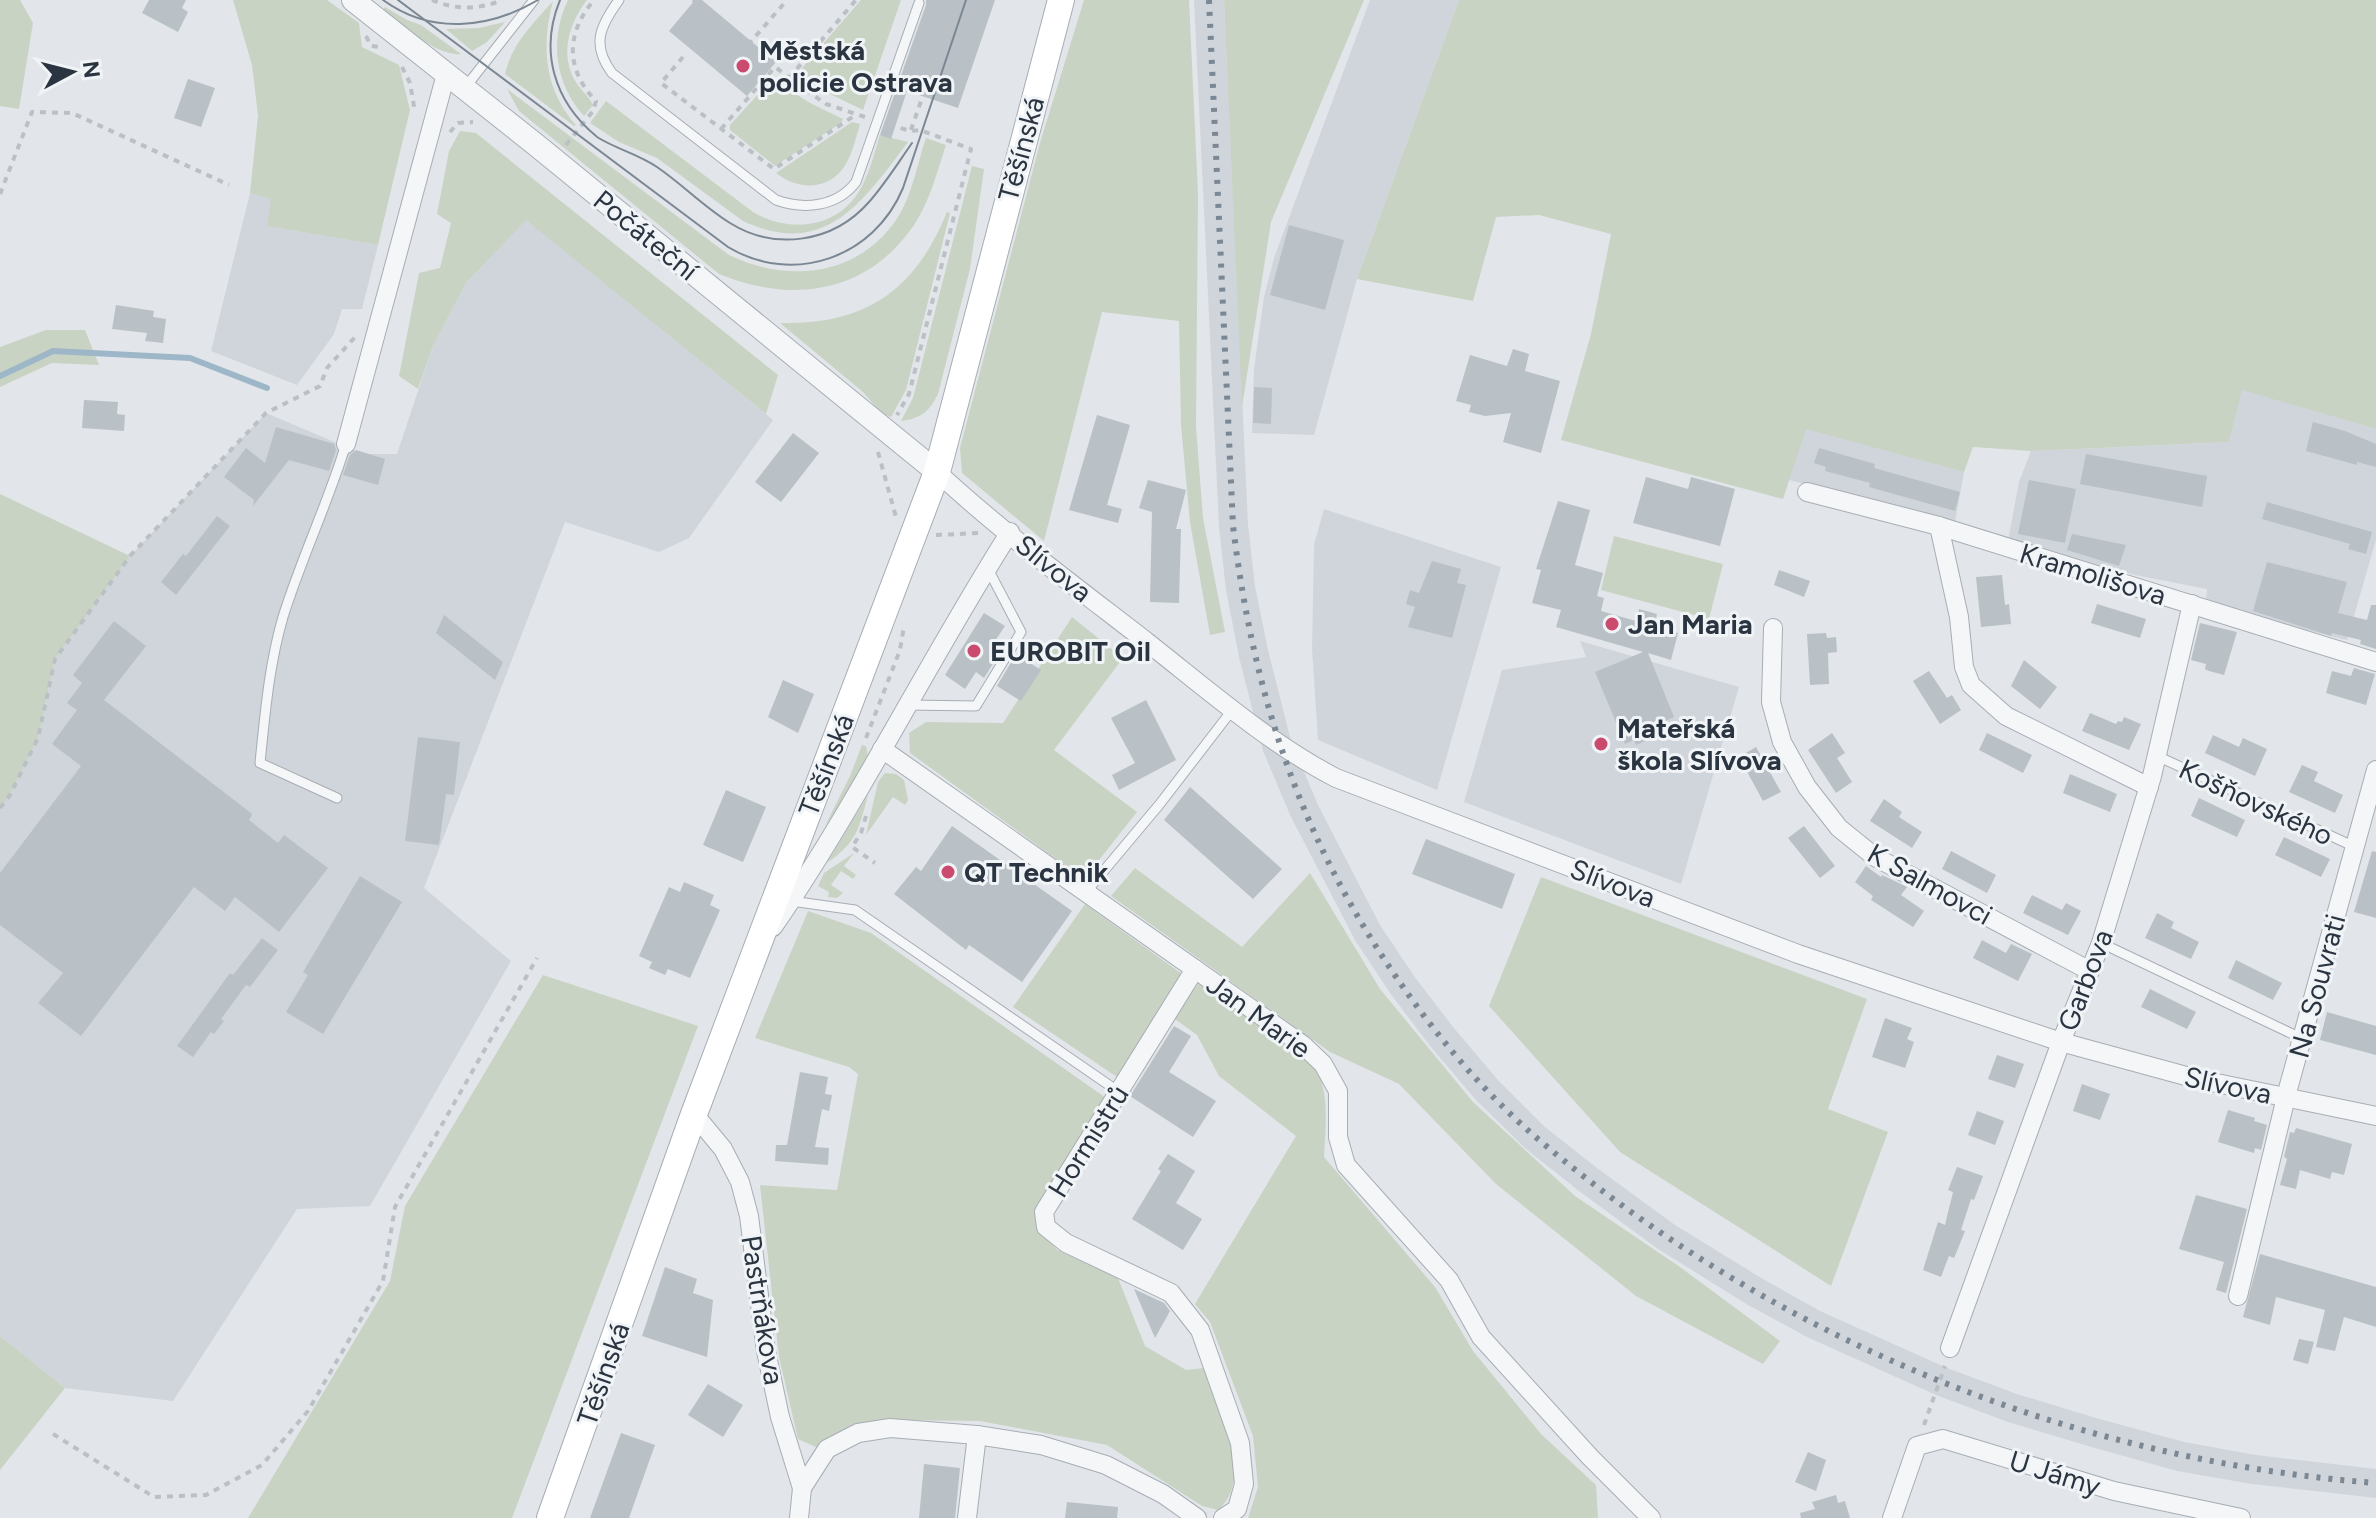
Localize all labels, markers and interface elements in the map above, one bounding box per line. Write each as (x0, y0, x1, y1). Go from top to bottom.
north arrow (32, 32, 112, 112)
place label: Městská policie Ostrava (759, 33, 953, 99)
marker: Městská policie Ostrava (734, 57, 752, 75)
text: N (77, 60, 106, 80)
street label: Těšínská (991, 93, 1051, 205)
street label: Počáteční (587, 183, 706, 288)
street label: Slívova (1009, 527, 1099, 609)
street label: Kramolišova (2016, 536, 2170, 612)
place label: Jan Maria (1628, 607, 1753, 641)
marker: Jan Maria (1603, 615, 1621, 633)
place label: EUROBIT Oil (990, 634, 1151, 668)
marker: EUROBIT Oil (965, 642, 983, 660)
street label: Těšínská (791, 709, 861, 821)
place label: Mateřská škola Slívova (1617, 711, 1782, 777)
marker: Mateřská škola Slívova (1592, 735, 1610, 753)
street label: Košňovského (2174, 752, 2338, 852)
street label: K Salmovci (1862, 836, 1998, 932)
street label: Slívova (1566, 851, 1660, 915)
place label: QT Technik (964, 855, 1109, 889)
marker: QT Technik (939, 863, 957, 881)
street label: Na Souvrati (2282, 910, 2352, 1062)
street label: Garbova (2050, 925, 2120, 1035)
street label: Jan Marie (1200, 967, 1318, 1065)
street label: Slívova (2181, 1059, 2275, 1111)
street label: Hormistrů (1040, 1079, 1136, 1203)
street label: Pastrňákova (734, 1233, 792, 1387)
street label: Těšínská (570, 1318, 636, 1430)
street label: U Jámy (2005, 1443, 2105, 1503)

